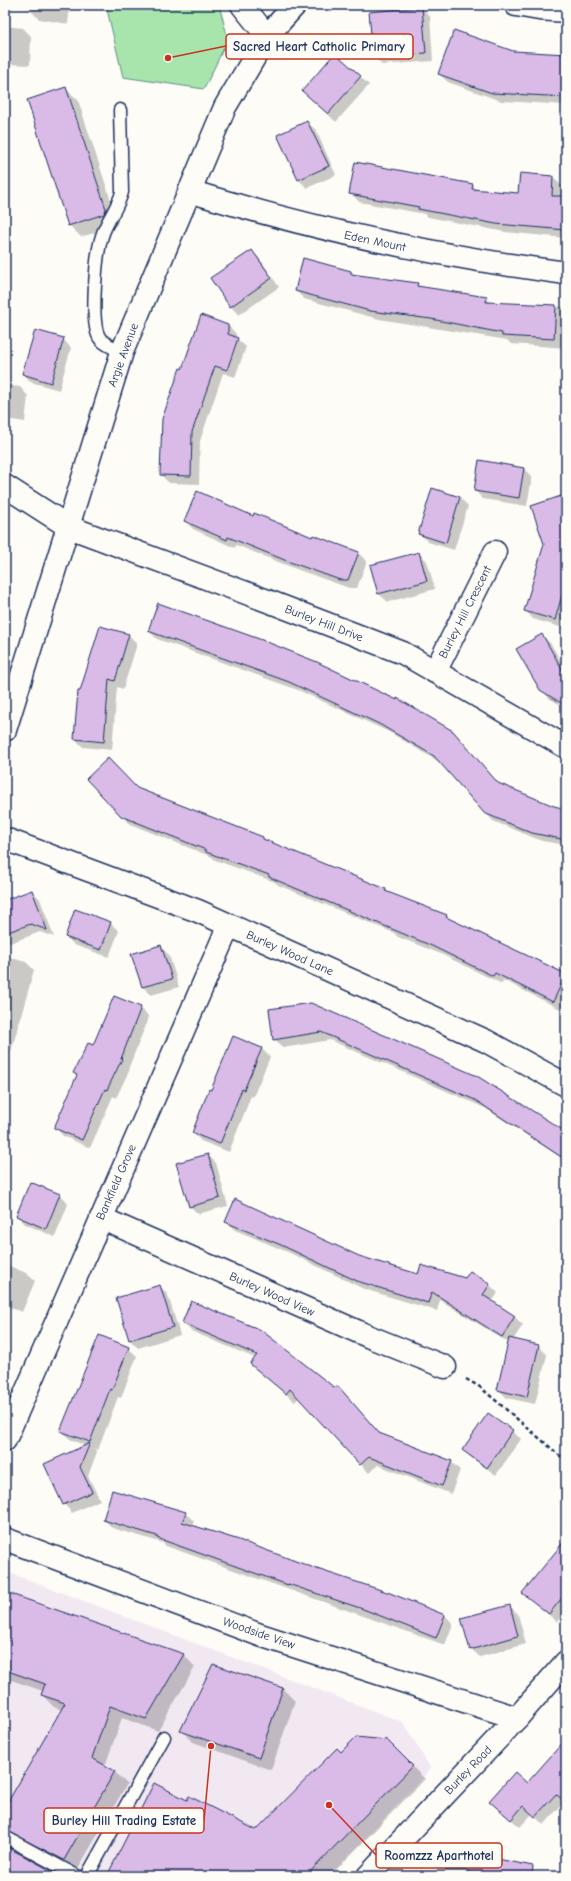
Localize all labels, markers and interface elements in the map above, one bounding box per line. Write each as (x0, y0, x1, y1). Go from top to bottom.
callout: Sacred Heart Catholic Primary (226, 34, 413, 59)
text: Sacred Heart Catholic Primary (233, 39, 405, 54)
street label: Eden Mount (343, 228, 408, 254)
street label: Argie Avenue (105, 321, 141, 389)
street label: Burley Hill Crescent (436, 563, 495, 661)
street label: Burley Hill Drive (283, 602, 365, 644)
street label: Burley Wood Lane (244, 927, 336, 979)
street label: Bankfield Grove (93, 1142, 139, 1222)
street label: Burley Wood View (227, 1269, 317, 1319)
street label: Woodside View (221, 1614, 298, 1652)
street label: Burley Road (441, 1743, 495, 1797)
callout: Burley Hill Trading Estate (44, 1808, 204, 1833)
text: Burley Hill Trading Estate (52, 1813, 197, 1828)
callout: Roomzzz Aparthotel (376, 1843, 502, 1868)
text: Roomzzz Aparthotel (384, 1848, 494, 1863)

